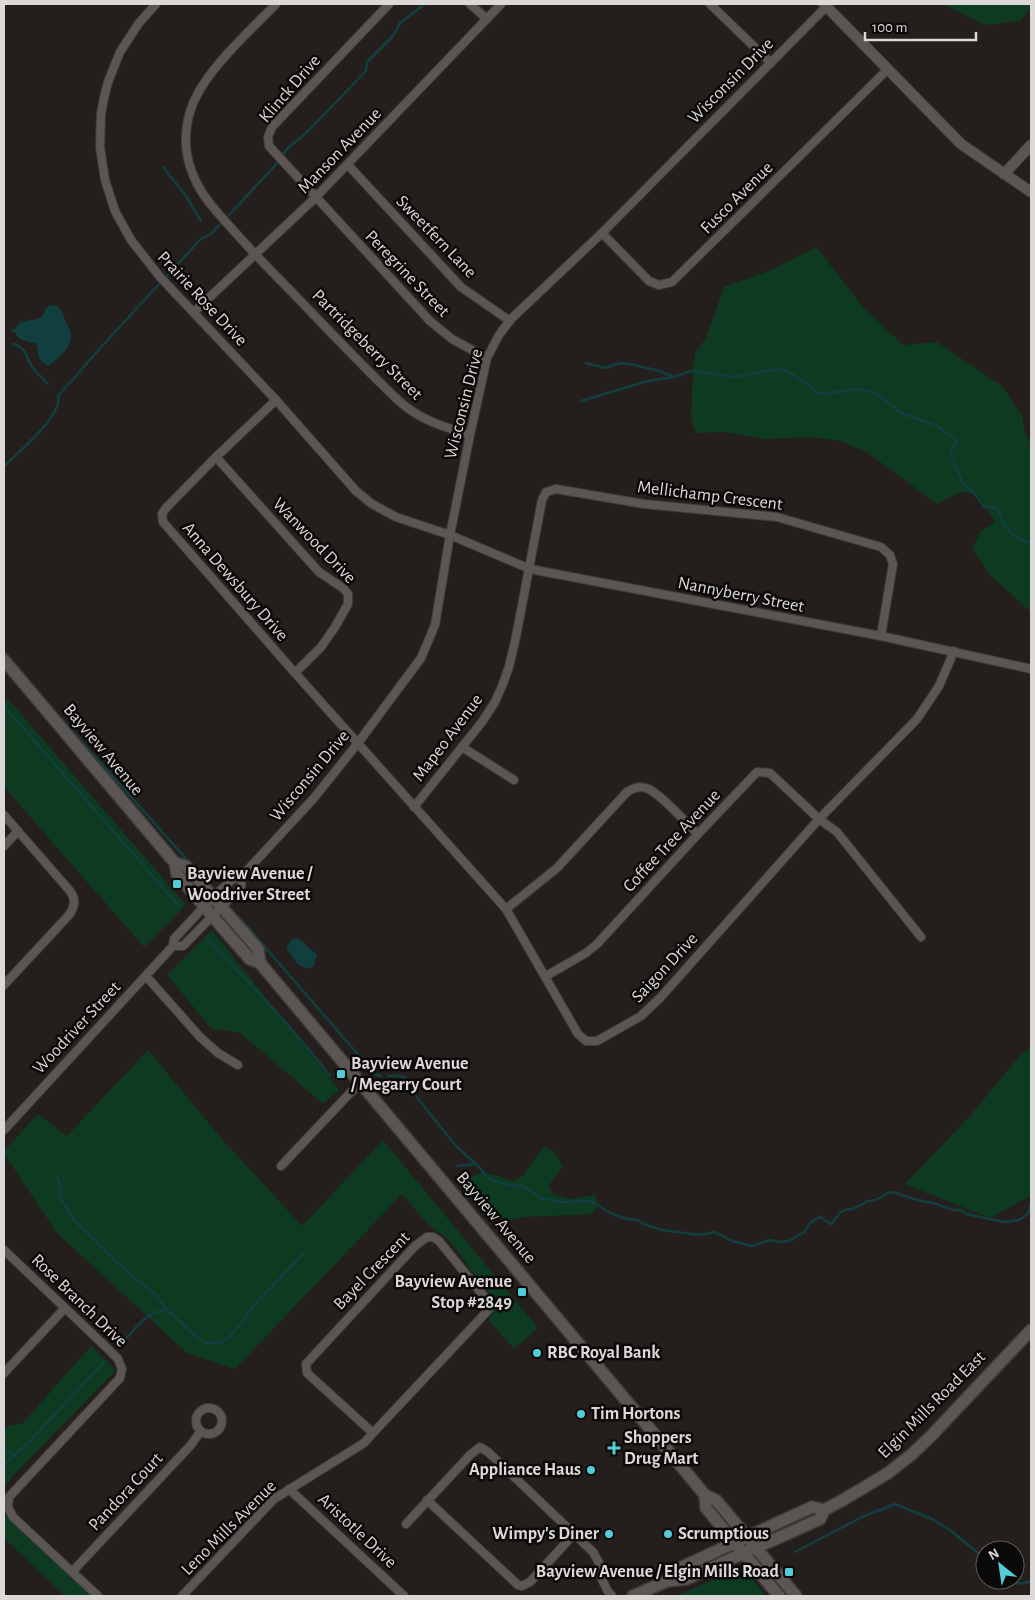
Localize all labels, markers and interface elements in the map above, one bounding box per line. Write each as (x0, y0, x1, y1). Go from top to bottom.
scale bar (865, 10, 976, 42)
text: 100 m (872, 20, 907, 35)
street label: Wisconsin Drive (685, 35, 777, 127)
street label: Klinck Drive (256, 52, 324, 126)
street label: Manson Avenue (295, 105, 385, 197)
street label: Fusco Avenue (697, 158, 777, 238)
street label: Sweetfern Lane (392, 192, 480, 282)
street label: Peregrine Street (361, 227, 453, 321)
street label: Prairie Rose Drive (154, 248, 250, 350)
street label: Partridgeberry Street (308, 286, 426, 404)
street label: Wisconsin Drive (442, 347, 486, 461)
street label: Mellichamp Crescent (636, 478, 784, 514)
street label: Wanwood Drive (269, 495, 359, 587)
street label: Anna Dewsbury Drive (179, 519, 291, 645)
street label: Nannyberry Street (676, 574, 806, 616)
street label: Mapeo Avenue (409, 691, 487, 785)
street label: Bayview Avenue (60, 701, 146, 799)
street label: Wisconsin Drive (267, 727, 353, 825)
street label: Coffee Tree Avenue (620, 786, 724, 896)
place label: Bayview Avenue / Woodriver Street (187, 865, 313, 904)
marker: Bayview Avenue / Woodriver Street (171, 878, 183, 890)
street label: Saigon Drive (628, 930, 702, 1006)
street label: Woodriver Street (30, 978, 124, 1078)
place label: Bayview Avenue / Megarry Court (350, 1055, 469, 1094)
marker: Bayview Avenue / Megarry Court (335, 1068, 347, 1080)
street label: Bayview Avenue (453, 1169, 539, 1267)
street label: Bayel Crescent (330, 1228, 414, 1314)
street label: Rose Branch Drive (28, 1251, 130, 1351)
place label: Bayview Avenue Stop #2849 (394, 1273, 512, 1312)
marker: Bayview Avenue Stop #2849 (516, 1286, 528, 1298)
place label: RBC Royal Bank (547, 1344, 660, 1362)
marker: RBC Royal Bank (531, 1347, 543, 1359)
street label: Elgin Mills Road East (875, 1348, 989, 1462)
place label: Tim Hortons (591, 1405, 681, 1423)
marker: Tim Hortons (575, 1408, 587, 1420)
place label: Shoppers Drug Mart (624, 1429, 698, 1468)
marker: Shoppers Drug Mart (608, 1442, 620, 1454)
street label: Pandora Court (85, 1449, 167, 1535)
place label: Appliance Haus (469, 1461, 581, 1479)
marker: Appliance Haus (585, 1464, 597, 1476)
street label: Leno Mills Avenue (178, 1477, 280, 1579)
street label: Aristotle Drive (314, 1490, 400, 1572)
place label: Wimpy's Diner (492, 1525, 600, 1543)
place label: Scrumptious (678, 1525, 769, 1543)
marker: Wimpy's Diner (603, 1528, 615, 1540)
marker: Scrumptious (662, 1528, 674, 1540)
north arrow (975, 1540, 1025, 1590)
text: N (986, 1546, 1002, 1563)
place label: Bayview Avenue / Elgin Mills Road (536, 1563, 780, 1581)
marker: Bayview Avenue / Elgin Mills Road (783, 1566, 795, 1578)

